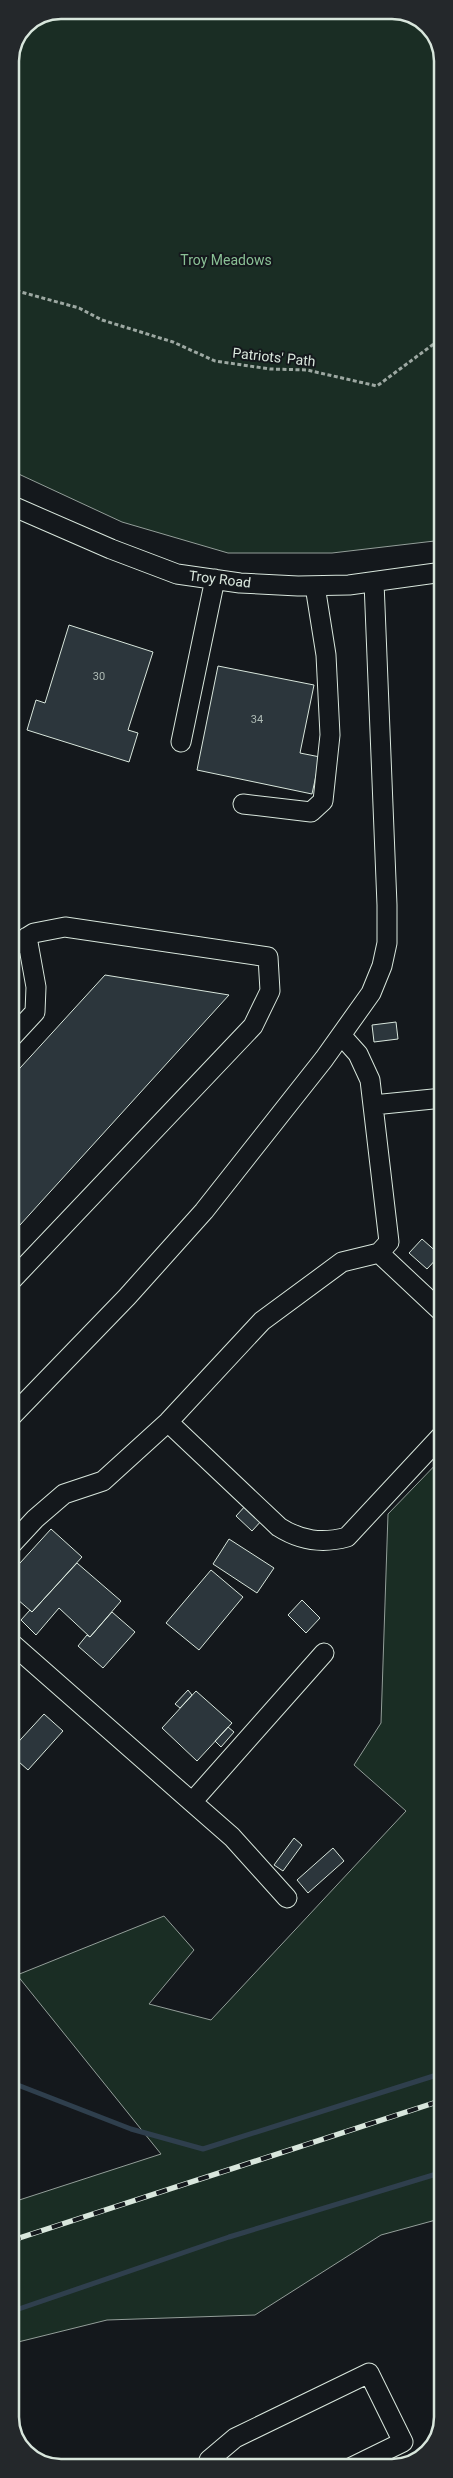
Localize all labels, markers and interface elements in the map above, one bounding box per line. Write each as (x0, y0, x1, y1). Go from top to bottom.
park label: Troy Meadows (180, 252, 272, 268)
street label: Patriots' Path (232, 345, 316, 369)
street label: Troy Road (188, 567, 252, 591)
house number: 30 (93, 670, 105, 683)
house number: 34 (251, 713, 263, 726)

